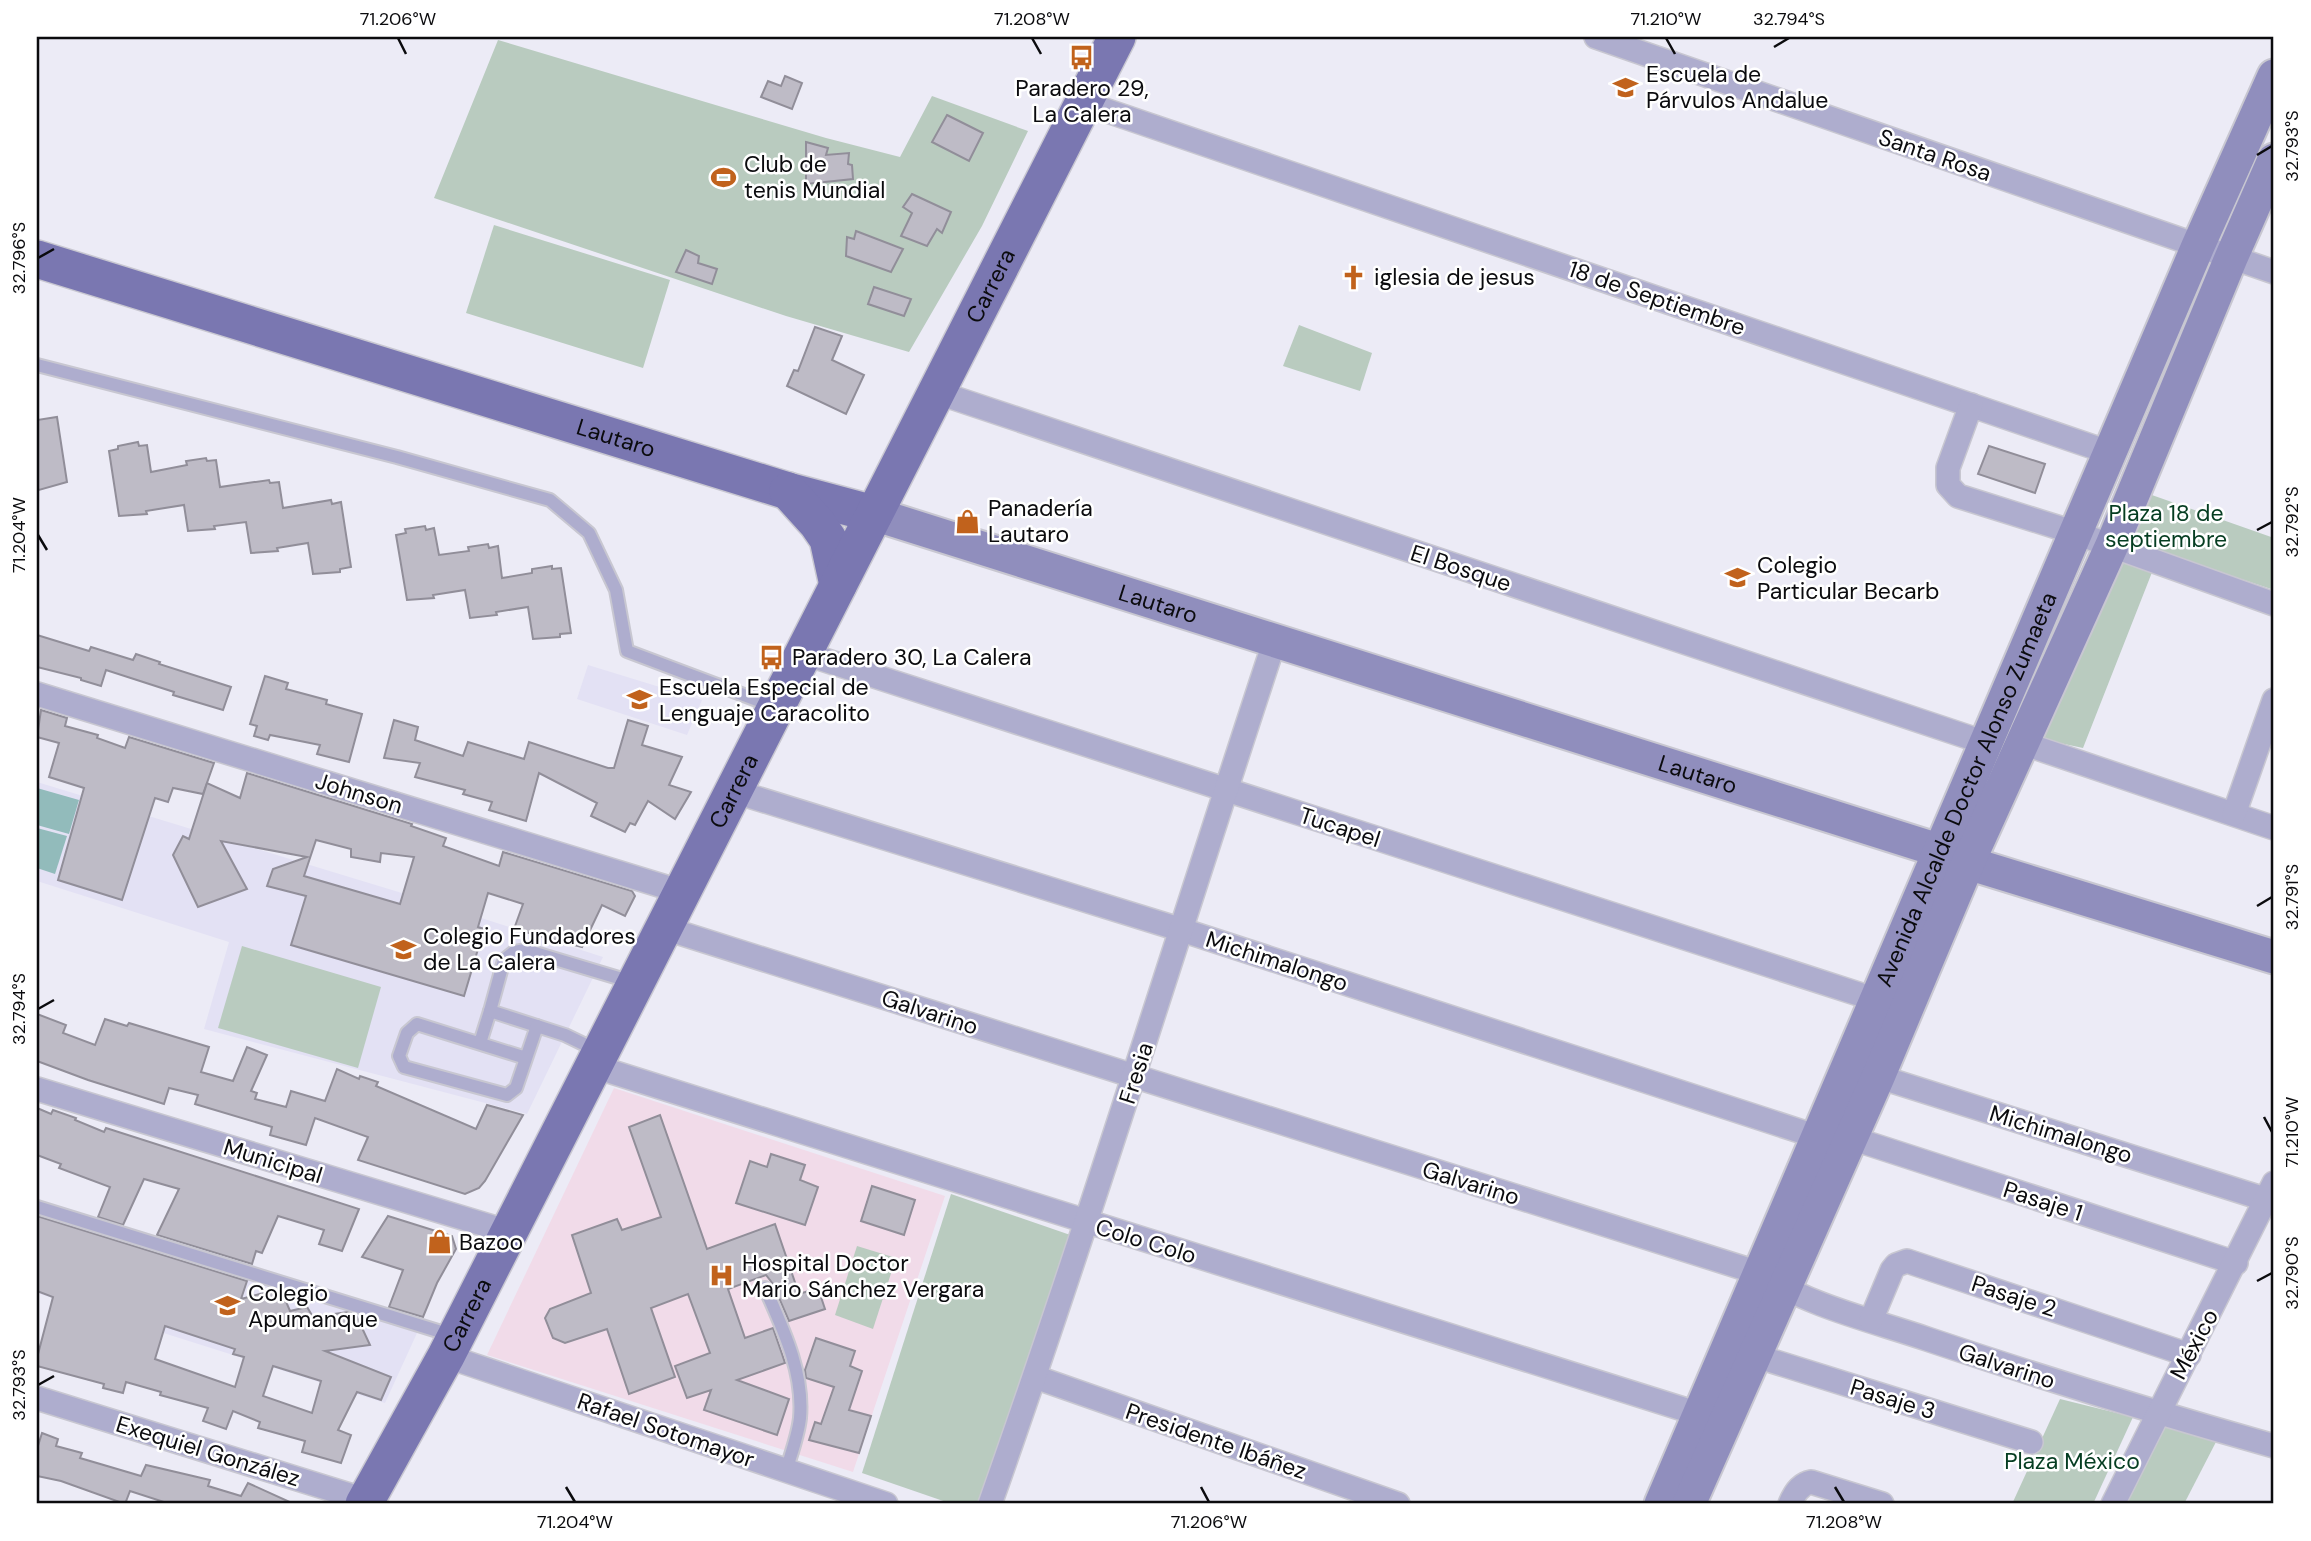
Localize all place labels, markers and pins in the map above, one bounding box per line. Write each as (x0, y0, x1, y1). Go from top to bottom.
bus stop icon: Paradero 29, La Calera (1068, 44, 1096, 72)
place label: Escuela de Párvulos Andalue (1646, 59, 1828, 115)
place label: Paradero 29, La Calera (1015, 73, 1149, 129)
school or university icon: Escuela de Párvulos Andalue (1612, 73, 1640, 101)
place label: Club de tenis Mundial (744, 149, 885, 205)
sports icon: Club de tenis Mundial (710, 163, 738, 191)
place label: iglesia de jesus (1374, 262, 1535, 292)
church icon: iglesia de jesus (1340, 263, 1368, 291)
place label: Panadería Lautaro (988, 493, 1093, 549)
shop icon: Panadería Lautaro (954, 507, 982, 535)
place label: Colegio Particular Becarb (1757, 550, 1939, 606)
school or university icon: Colegio Particular Becarb (1723, 564, 1751, 592)
place label: Paradero 30, La Calera (792, 642, 1032, 672)
bus stop icon: Paradero 30, La Calera (758, 643, 786, 671)
place label: Escuela Especial de Lenguaje Caracolito (659, 672, 870, 728)
school or university icon: Escuela Especial de Lenguaje Caracolito (625, 686, 653, 714)
place label: Colegio Fundadores de La Calera (423, 921, 636, 977)
school or university icon: Colegio Fundadores de La Calera (389, 935, 417, 963)
place label: Bazoo (459, 1227, 523, 1257)
shop icon: Bazoo (425, 1228, 453, 1256)
place label: Hospital Doctor Mario Sánchez Vergara (742, 1248, 984, 1304)
hospital icon: Hospital Doctor Mario Sánchez Vergara (708, 1262, 736, 1290)
place label: Colegio Apumanque (248, 1278, 378, 1334)
school or university icon: Colegio Apumanque (214, 1292, 242, 1320)

